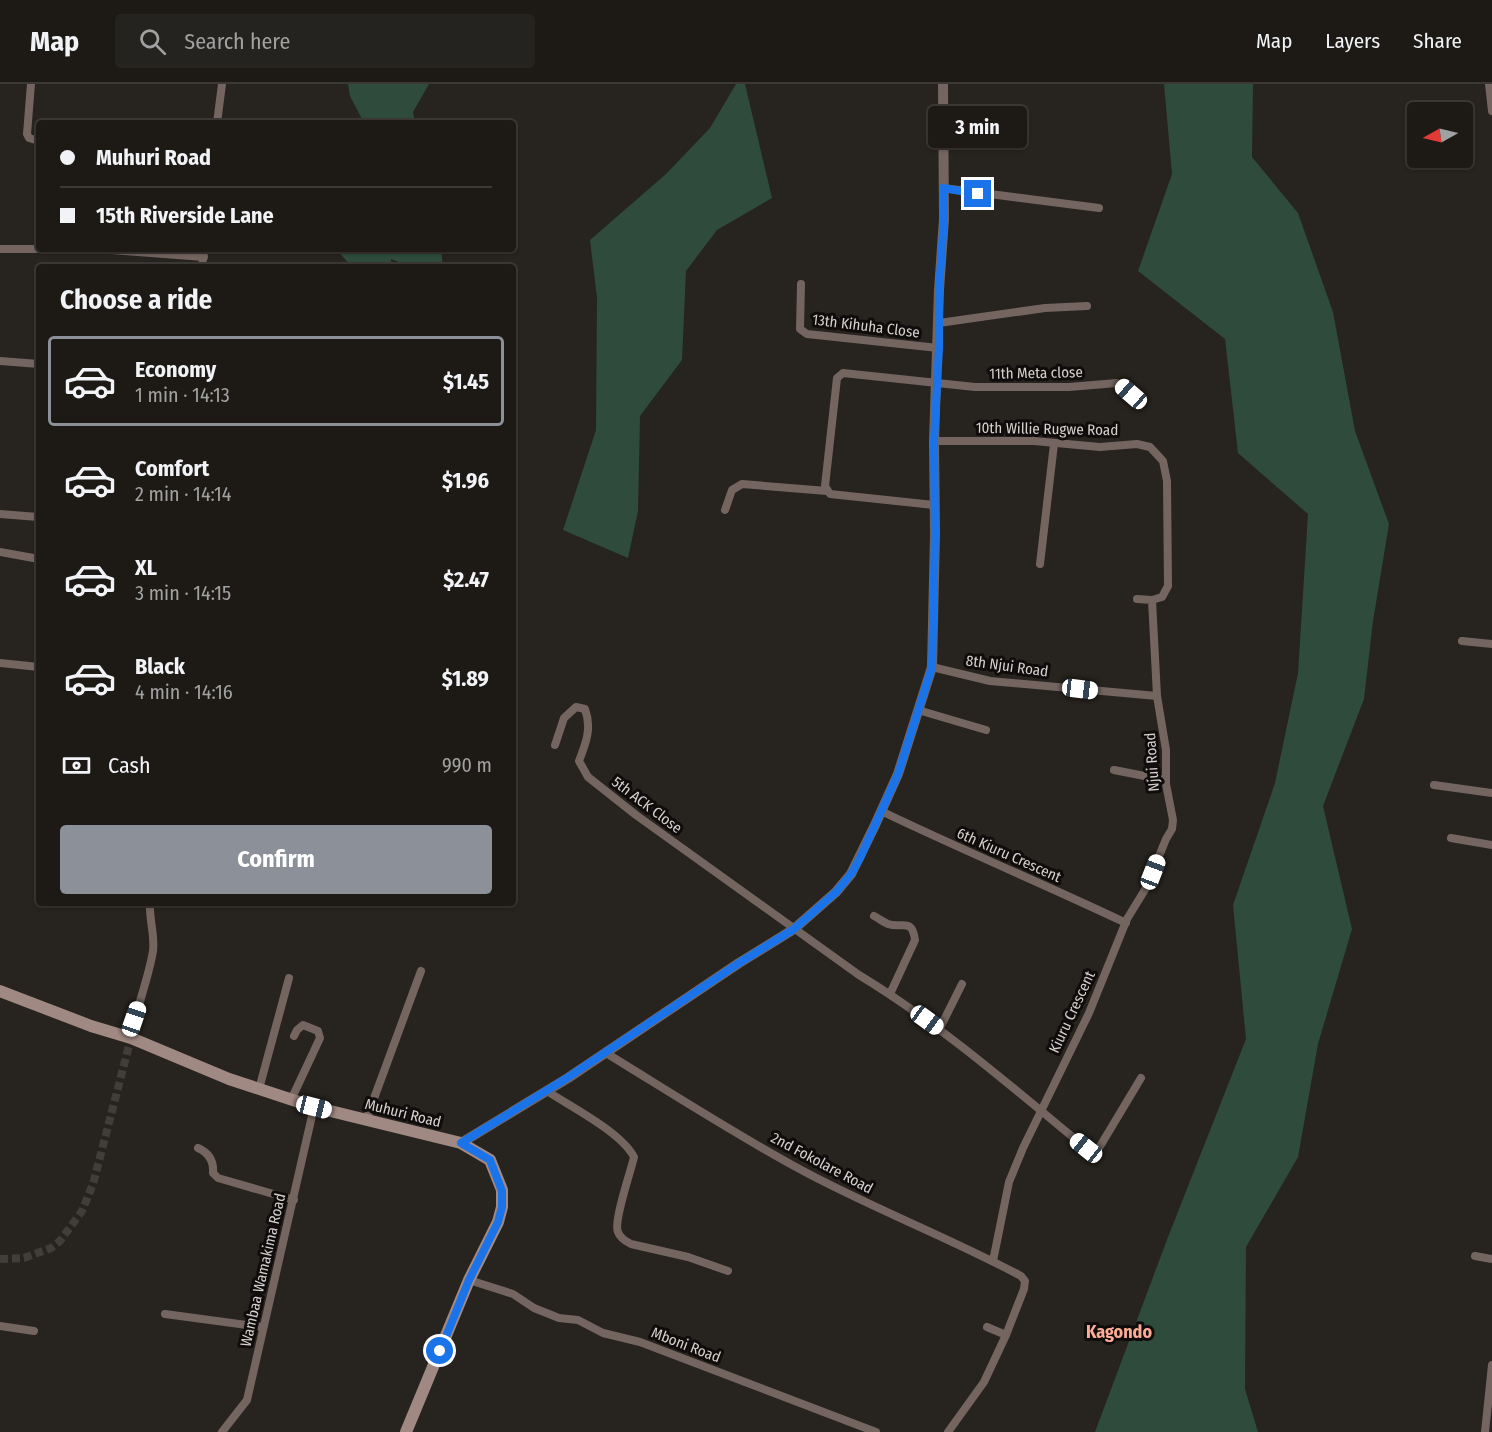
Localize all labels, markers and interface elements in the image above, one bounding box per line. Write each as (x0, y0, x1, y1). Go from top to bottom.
search box (115, 14, 535, 68)
text: Map (30, 25, 79, 58)
icon: search (136, 25, 169, 58)
text: Search here (184, 28, 290, 55)
text: Map (1256, 28, 1292, 54)
text: Layers (1325, 28, 1380, 54)
text: Share (1413, 28, 1462, 54)
north arrow (1407, 102, 1473, 168)
map controls (1407, 102, 1473, 168)
callout: 3 min (928, 107, 1028, 149)
text: 3 min (955, 115, 1000, 139)
text: Muhuri Road (96, 144, 211, 171)
route end (964, 180, 991, 207)
text: 15th Riverside Lane (96, 202, 274, 229)
text: Choose a ride (60, 284, 212, 316)
street label: 13th Kihuha Close (811, 310, 921, 342)
icon: car (63, 354, 117, 408)
text: Economy (135, 356, 216, 383)
street label: 11th Meta close (989, 363, 1083, 383)
text: $1.45 (443, 368, 489, 395)
car (1112, 375, 1150, 413)
text: 1 min · 14:13 (135, 383, 230, 407)
street label: 10th Willie Rugwe Road (976, 419, 1118, 439)
icon: car (63, 453, 117, 507)
text: Comfort (135, 455, 209, 482)
text: $1.96 (442, 467, 489, 494)
text: 2 min · 14:14 (135, 482, 232, 506)
icon: car (63, 552, 117, 606)
text: XL (135, 554, 157, 581)
text: $2.47 (443, 566, 489, 593)
text: 3 min · 14:15 (135, 581, 231, 605)
icon: car (63, 651, 117, 705)
street label: 8th Njui Road (965, 651, 1049, 681)
text: Black (135, 653, 185, 680)
text: $1.89 (442, 665, 489, 692)
car (1061, 678, 1099, 700)
text: 4 min · 14:16 (135, 680, 233, 704)
street label: Njui Road (1141, 732, 1163, 792)
icon: cash (60, 749, 93, 782)
text: Cash (108, 752, 151, 779)
text: 990 m (442, 753, 492, 777)
street label: 5th ACK Close (608, 773, 686, 837)
street label: 6th Kiuru Crescent (954, 824, 1064, 886)
button: Confirm (60, 825, 492, 894)
car (1138, 852, 1168, 892)
street label: Kiuru Crescent (1045, 968, 1099, 1056)
car (120, 999, 148, 1039)
car (907, 1002, 947, 1038)
car (294, 1094, 334, 1120)
street label: Muhuri Road (363, 1095, 443, 1131)
street label: 2nd Fokolare Road (768, 1129, 876, 1197)
car (1066, 1130, 1106, 1166)
street label: Wambaa Wamakima Road (237, 1192, 289, 1348)
district label: Kagondo (1086, 1321, 1152, 1343)
street label: Mboni Road (649, 1324, 723, 1366)
route start (426, 1337, 453, 1364)

